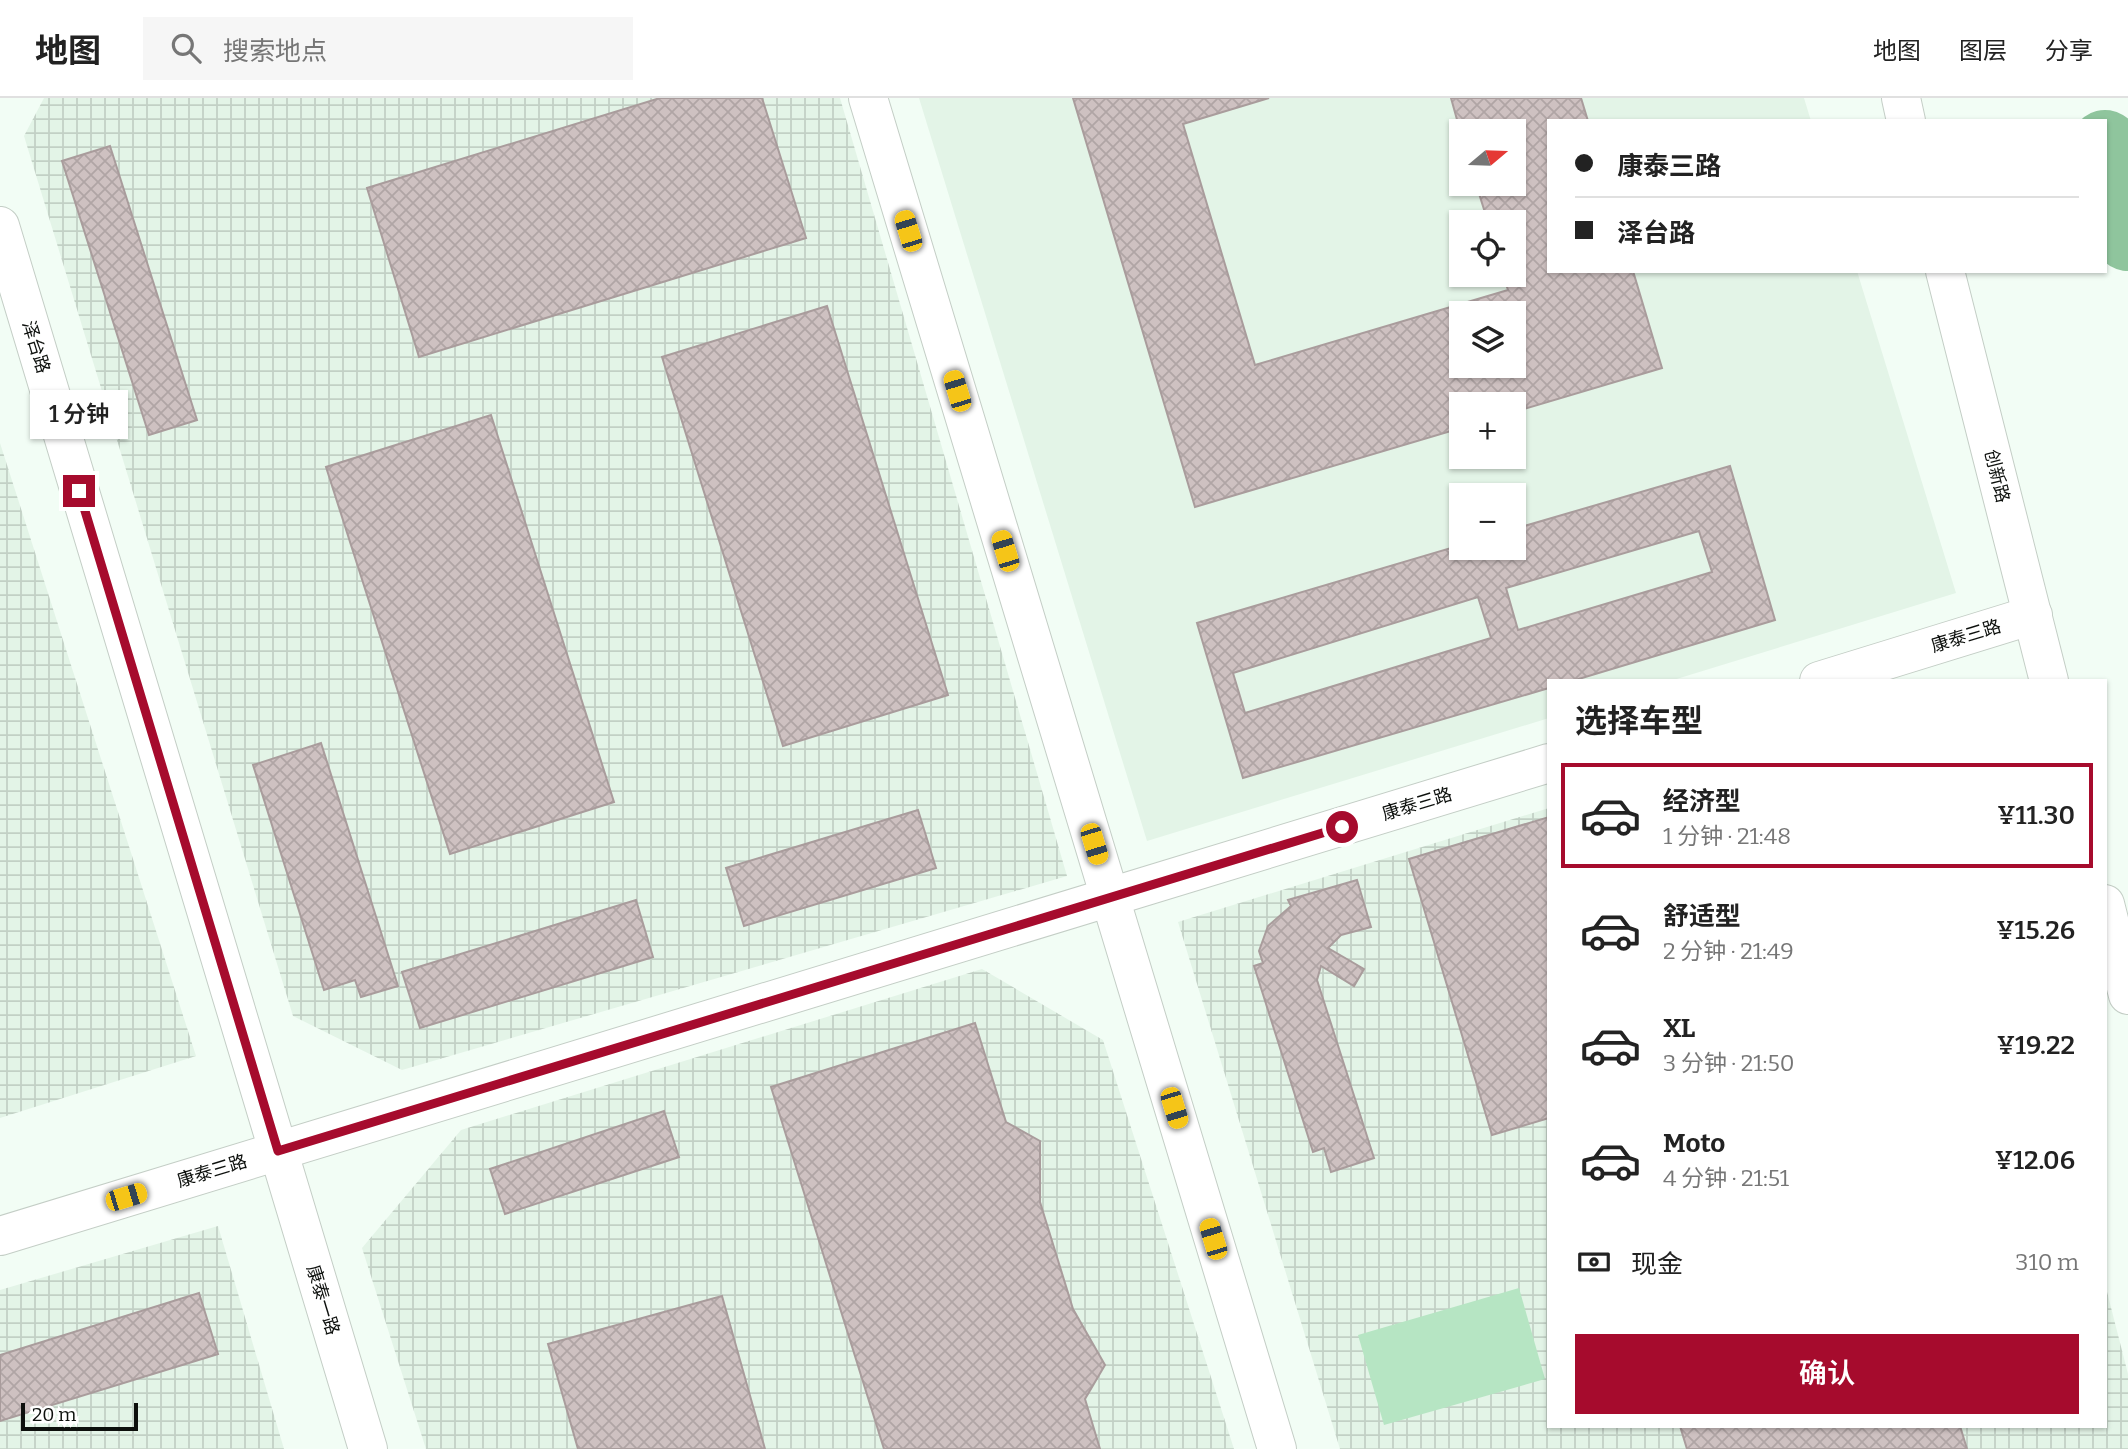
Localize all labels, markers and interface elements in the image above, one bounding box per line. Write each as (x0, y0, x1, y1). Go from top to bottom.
search box (143, 17, 633, 80)
icon: search (167, 29, 205, 67)
text: 地图 (35, 31, 101, 71)
text: 搜索地点 (223, 36, 327, 67)
text: 地图 (1873, 37, 1921, 65)
text: 图层 (1959, 37, 2007, 65)
text: 分享 (2045, 37, 2093, 65)
north arrow (1449, 119, 1526, 196)
map controls (1449, 119, 1526, 560)
text: 康泰三路 (1617, 151, 1721, 182)
car (892, 208, 925, 254)
button: locate (1449, 210, 1526, 287)
text: 泽台路 (1617, 218, 1695, 249)
button: layers (1449, 301, 1526, 378)
street label: 泽台路 (18, 318, 54, 376)
car (941, 368, 974, 414)
callout: 1 分钟 (30, 390, 128, 438)
button: + (1449, 392, 1526, 469)
text: 1 分钟 (49, 400, 109, 428)
street label: 创新路 (1980, 447, 2014, 505)
route end (63, 475, 95, 507)
button: − (1449, 483, 1526, 560)
car (989, 528, 1022, 574)
street label: 康泰三路 (1928, 615, 2004, 657)
text: 选择车型 (1575, 702, 1703, 740)
street label: 康泰三路 (1379, 783, 1455, 825)
icon: car (1579, 784, 1642, 847)
text: 经济型 (1663, 786, 1741, 817)
text: ¥11.30 (1997, 800, 2075, 831)
route start (1326, 811, 1358, 843)
car (1078, 821, 1111, 867)
text: 1 分钟 · 21:48 (1663, 822, 1791, 850)
icon: car (1579, 899, 1642, 962)
text: 舒适型 (1663, 901, 1741, 932)
text: ¥15.26 (1996, 915, 2075, 946)
text: 2 分钟 · 21:49 (1663, 937, 1794, 965)
text: XL (1663, 1013, 1695, 1044)
icon: car (1579, 1014, 1642, 1077)
text: ¥19.22 (1997, 1030, 2075, 1061)
text: 3 分钟 · 21:50 (1663, 1049, 1795, 1077)
car (1158, 1085, 1191, 1131)
text: Moto (1663, 1128, 1725, 1159)
icon: car (1579, 1129, 1642, 1192)
text: ¥12.06 (1995, 1145, 2075, 1176)
street label: 康泰三路 (174, 1150, 250, 1192)
text: 4 分钟 · 21:51 (1663, 1164, 1789, 1192)
car (103, 1181, 150, 1213)
car (1197, 1216, 1230, 1262)
icon: cash (1575, 1243, 1613, 1281)
text: 310 m (2015, 1248, 2079, 1276)
text: 现金 (1631, 1249, 1683, 1280)
street label: 康泰一路 (302, 1262, 344, 1338)
button: 确认 (1575, 1334, 2079, 1414)
scale bar (21, 1400, 138, 1432)
text: 20 m (32, 1403, 76, 1426)

